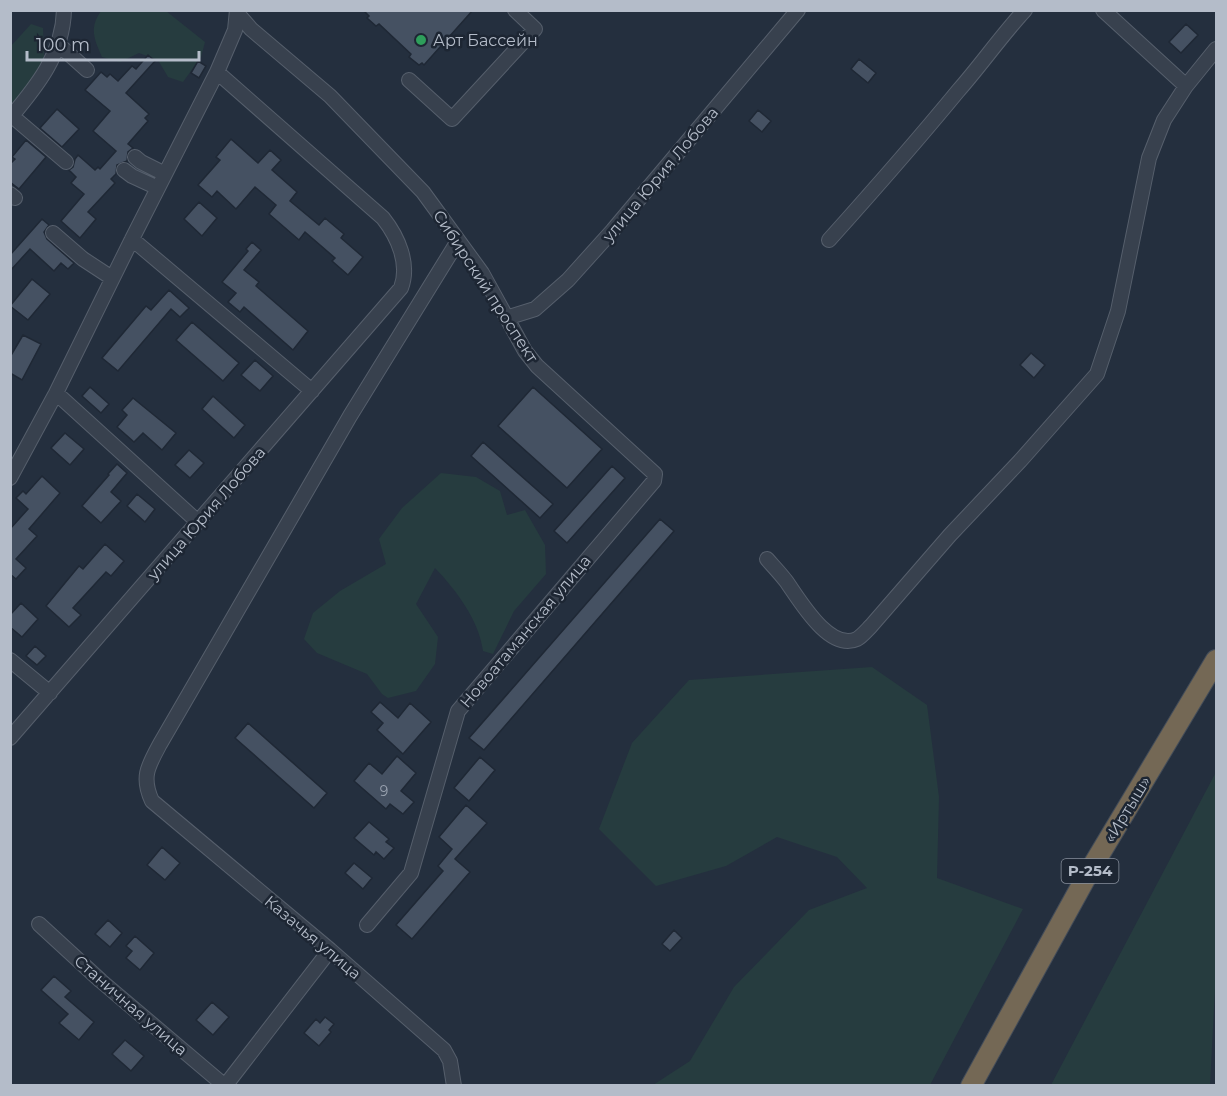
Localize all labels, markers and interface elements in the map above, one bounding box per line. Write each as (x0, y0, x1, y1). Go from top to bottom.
scale bar (27, 24, 200, 62)
place label: Арт Бассейн (433, 31, 538, 50)
marker: Арт Бассейн (414, 33, 428, 47)
text: 100 m (36, 34, 90, 56)
street label: улица Юрия Лобова (598, 103, 722, 246)
street label: Сибирский проспект (429, 207, 542, 366)
street label: улица Юрия Лобова (143, 443, 269, 584)
street label: Новоатаманская улица (456, 551, 595, 712)
street label: «Иртыш» (1100, 773, 1155, 846)
house number: 9 (380, 782, 388, 800)
road number: Р-254 (1062, 859, 1118, 883)
street label: Казачья улица (261, 892, 365, 983)
street label: Станичная улица (70, 951, 191, 1060)

